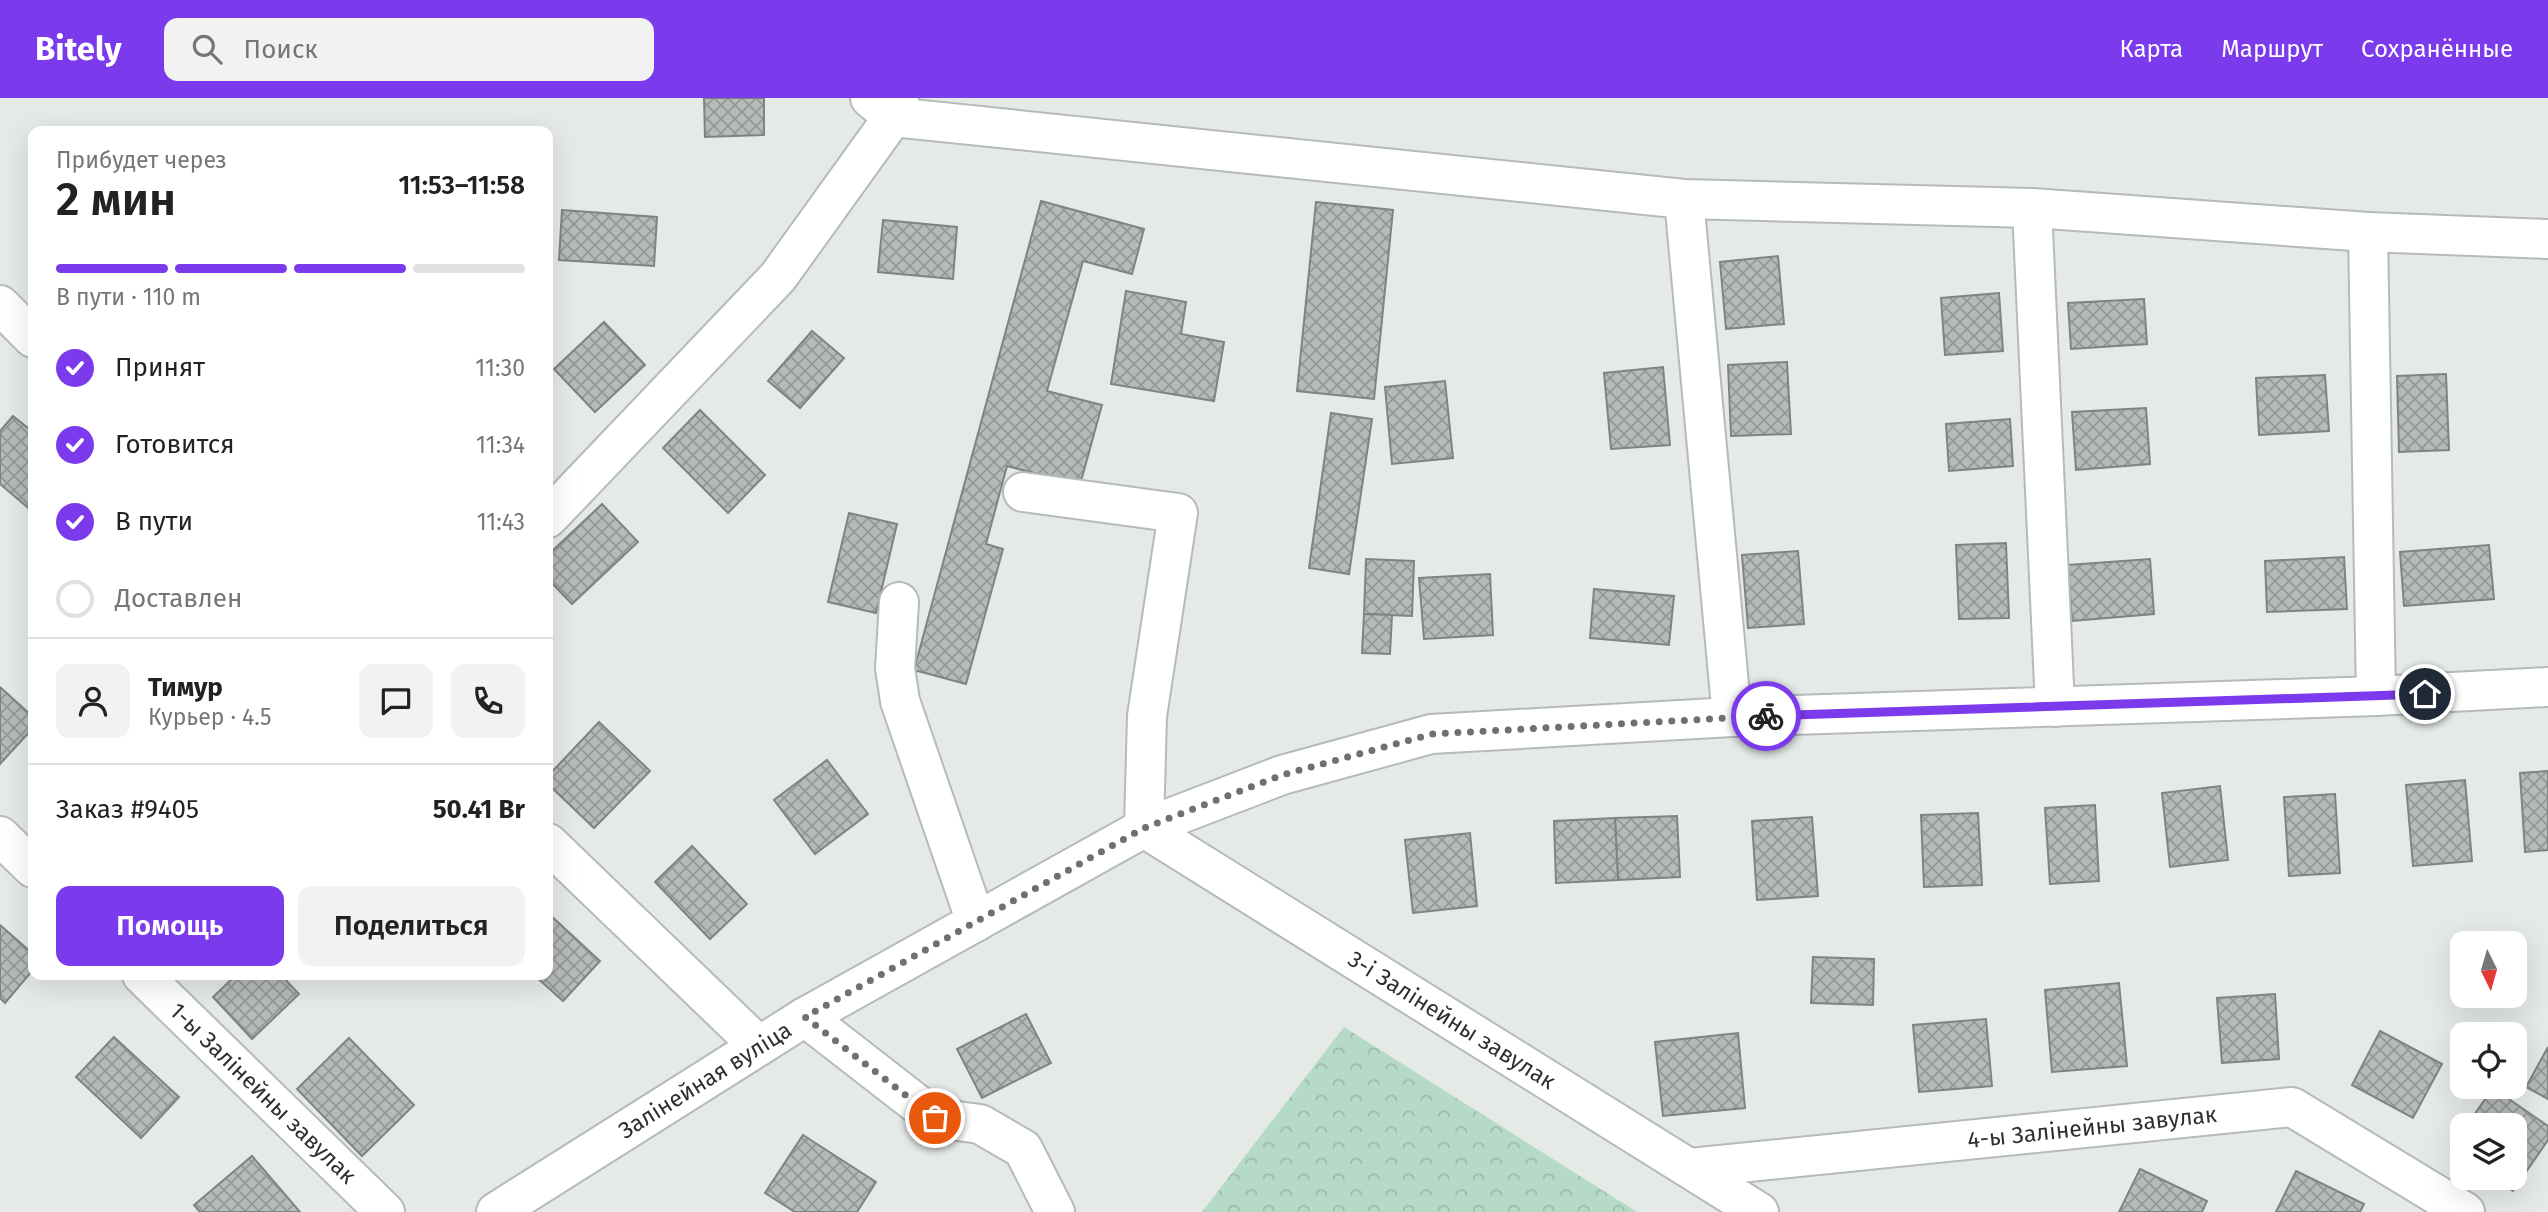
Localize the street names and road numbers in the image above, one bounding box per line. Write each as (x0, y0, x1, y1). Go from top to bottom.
street label: 3-і Залінейны завулак (1343, 945, 1561, 1095)
street label: 1-ы Залінейны завулак (164, 997, 362, 1189)
street label: Залінейная вуліца (613, 1016, 797, 1144)
street label: 4-ы Залінейны завулак (1966, 1100, 2218, 1154)

